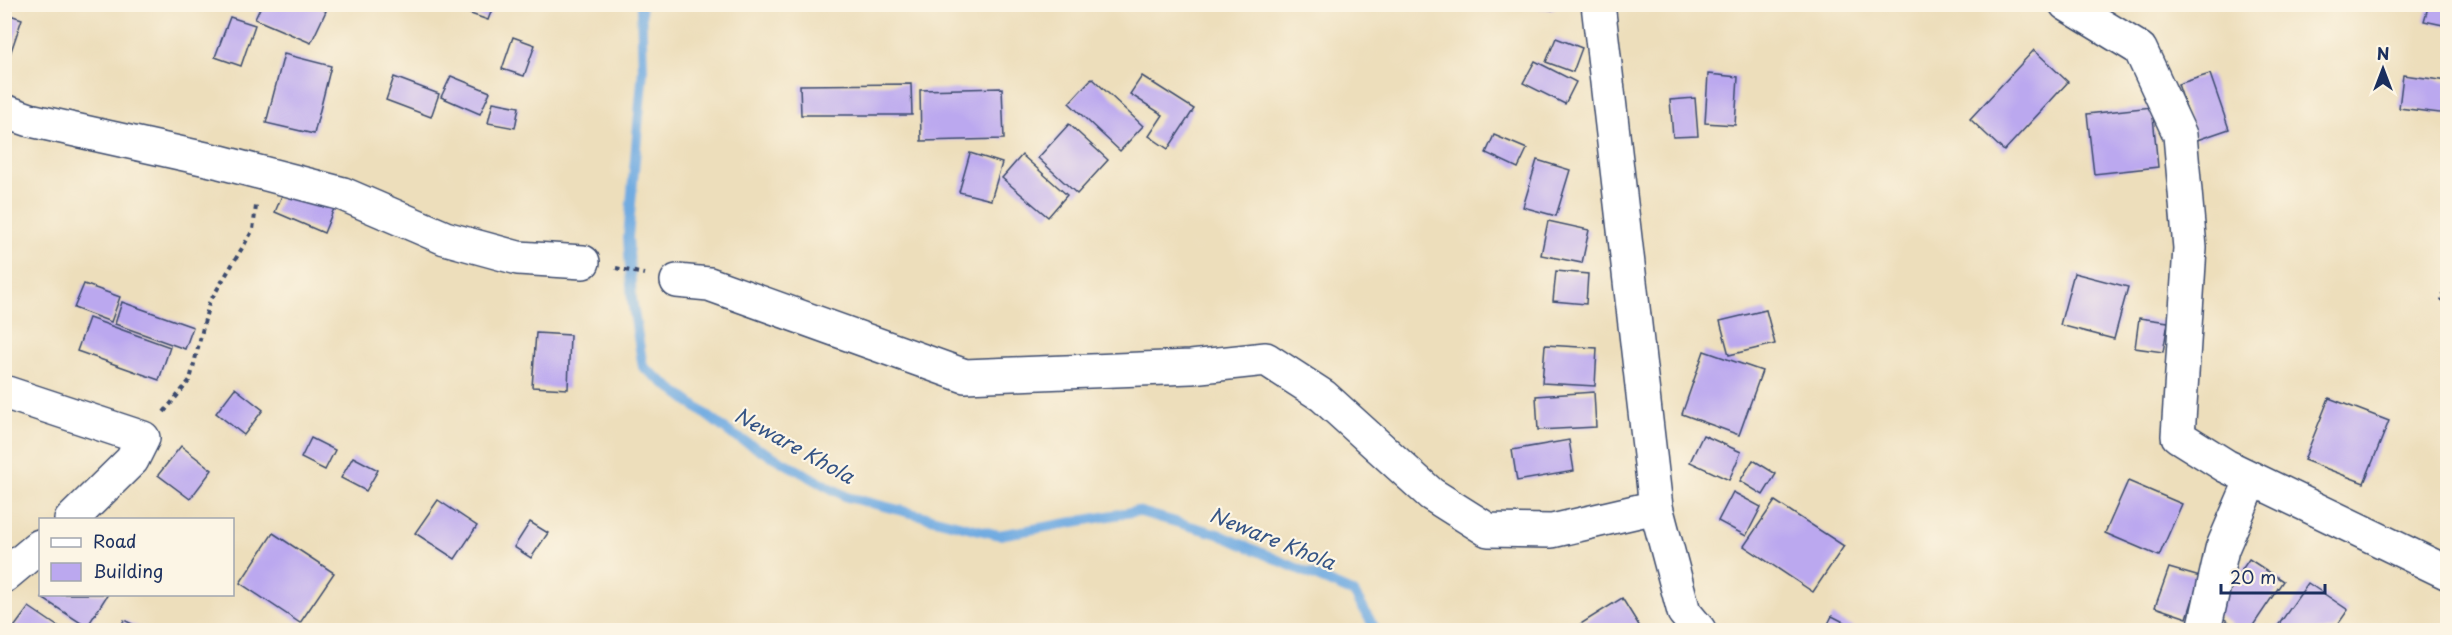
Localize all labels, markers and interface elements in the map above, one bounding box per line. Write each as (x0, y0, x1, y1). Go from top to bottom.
north arrow (2353, 39, 2413, 99)
text: N (2377, 41, 2389, 65)
water label: Neware Khola (729, 400, 861, 491)
water label: Neware Khola (1205, 499, 1340, 577)
legend (39, 518, 234, 596)
text: Road (93, 527, 137, 554)
text: Building (93, 557, 163, 584)
scale bar (2221, 557, 2324, 595)
text: 20 m (2230, 563, 2276, 590)

